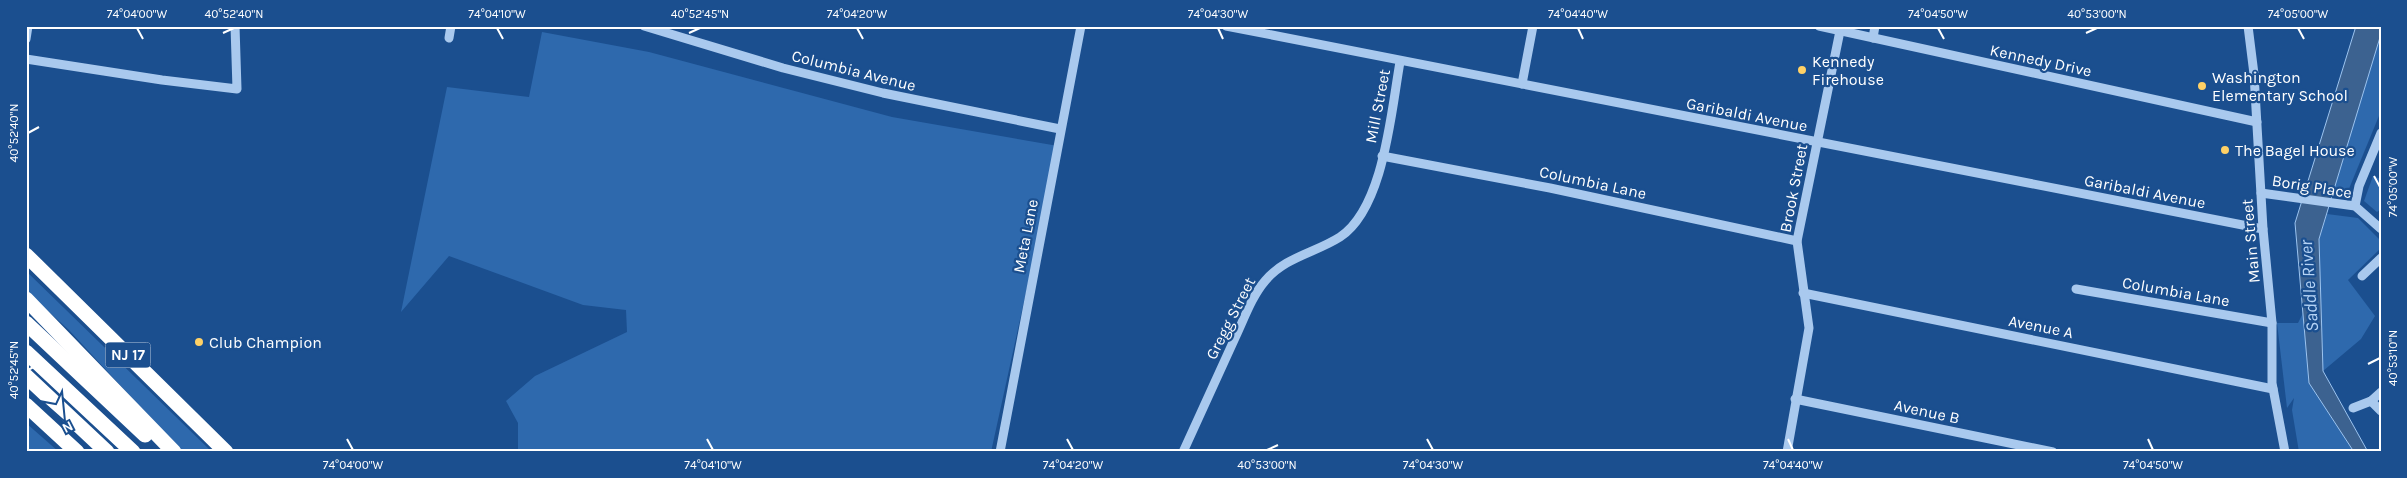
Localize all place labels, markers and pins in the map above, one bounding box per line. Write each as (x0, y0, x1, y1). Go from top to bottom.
place label: Kennedy Firehouse (1812, 52, 1884, 89)
marker: Kennedy Firehouse (1796, 64, 1808, 76)
place label: Washington Elementary School (2212, 68, 2348, 105)
marker: Washington Elementary School (2196, 80, 2208, 92)
place label: The Bagel House (2235, 141, 2355, 160)
marker: The Bagel House (2219, 144, 2231, 156)
place label: Club Champion (209, 333, 322, 352)
marker: Club Champion (193, 336, 205, 348)

